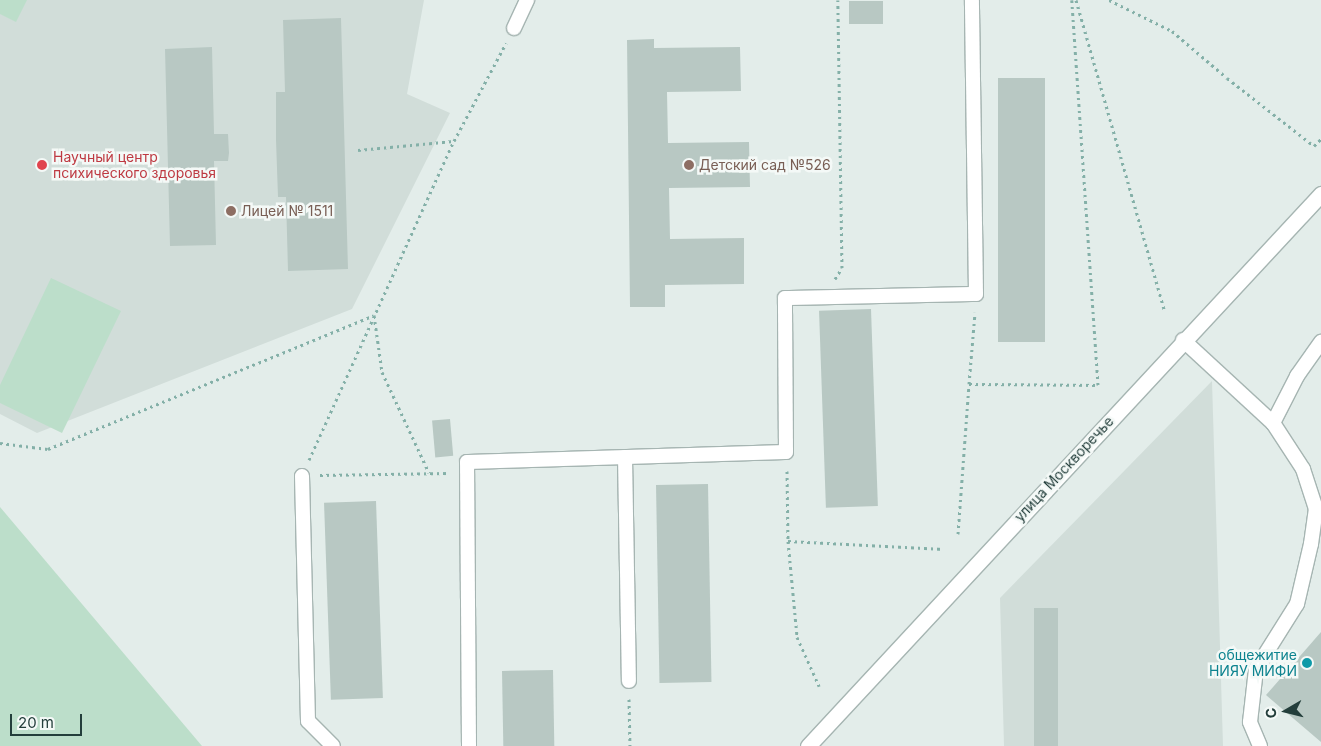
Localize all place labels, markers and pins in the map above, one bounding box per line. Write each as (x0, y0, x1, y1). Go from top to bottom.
place label: Научный центр психического здоровья (53, 149, 216, 182)
place label: Детский сад №526 (699, 157, 831, 173)
marker: Научный центр психического здоровья (35, 158, 49, 172)
marker: Детский сад №526 (683, 159, 695, 171)
place label: Лицей № 1511 (241, 203, 333, 219)
marker: Лицей № 1511 (225, 205, 237, 217)
place label: общежитие НИЯУ МИФИ (1209, 647, 1297, 680)
marker: общежитие НИЯУ МИФИ (1301, 657, 1313, 669)

